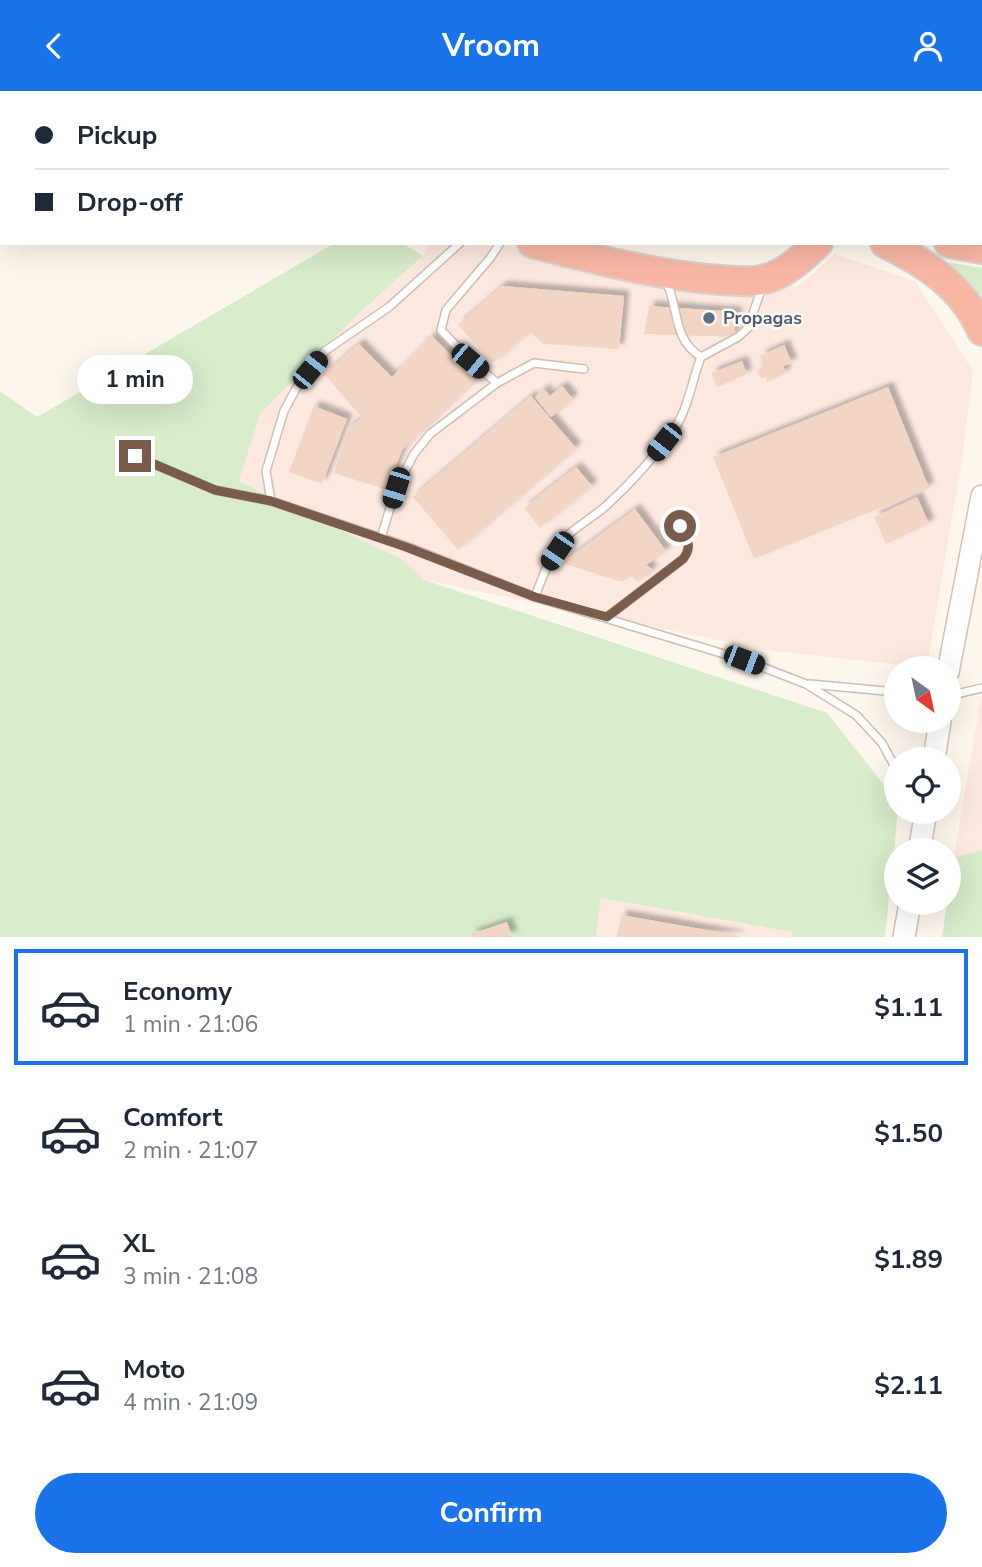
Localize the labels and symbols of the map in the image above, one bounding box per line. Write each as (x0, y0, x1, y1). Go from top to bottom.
place label: Propagas (723, 306, 802, 330)
marker: Propagas (701, 310, 717, 326)
car (448, 339, 493, 383)
car (289, 347, 332, 393)
callout: 1 min (77, 355, 193, 403)
car (643, 419, 686, 465)
route end (119, 440, 151, 472)
car (380, 465, 413, 511)
route start (664, 510, 696, 542)
car (537, 528, 578, 574)
car (721, 643, 768, 677)
north arrow (884, 656, 961, 733)

